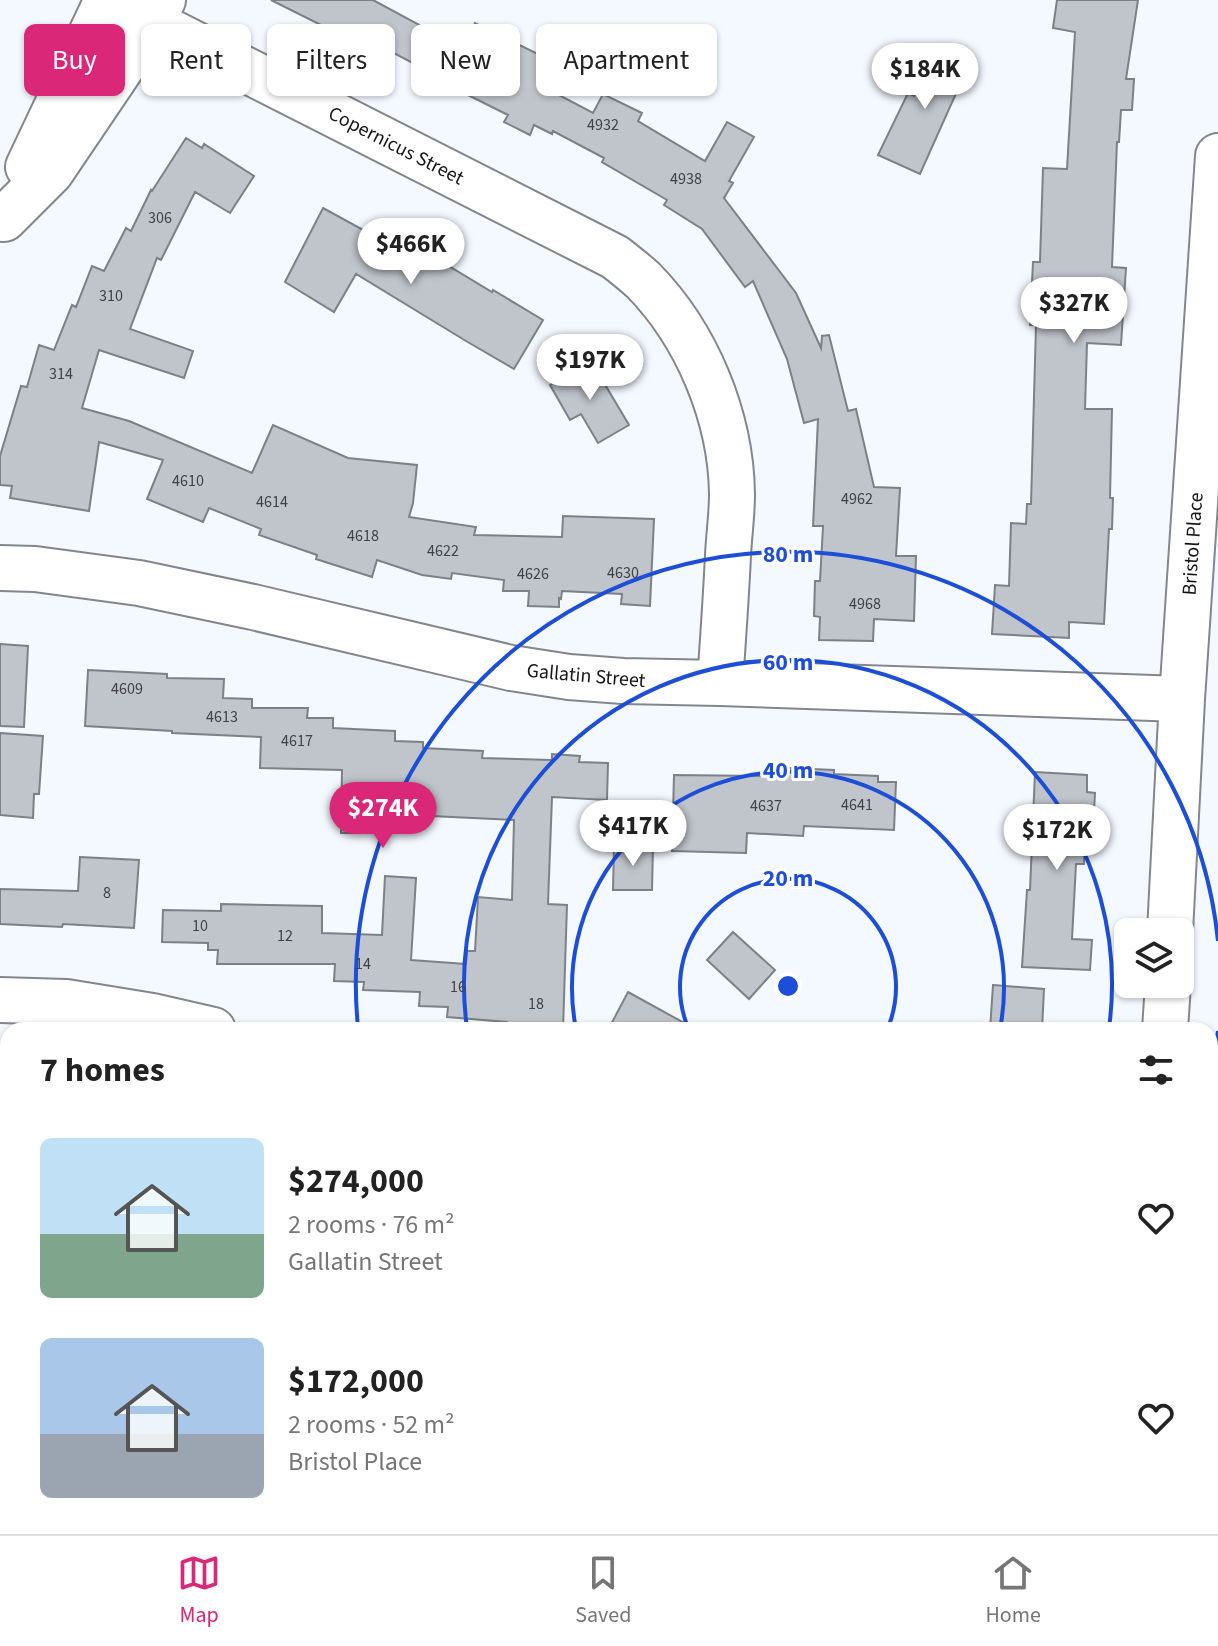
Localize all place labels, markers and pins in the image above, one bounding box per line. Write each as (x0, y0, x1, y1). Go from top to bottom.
pin: $184K (869, 43, 981, 111)
pin: $466K (355, 218, 467, 286)
pin: $327K (1018, 277, 1130, 345)
pin: $197K (534, 334, 646, 402)
pin: $274K (327, 782, 439, 850)
pin: $417K (577, 800, 689, 868)
pin: $172K (1001, 804, 1113, 872)
centre of rings (774, 972, 802, 1000)

